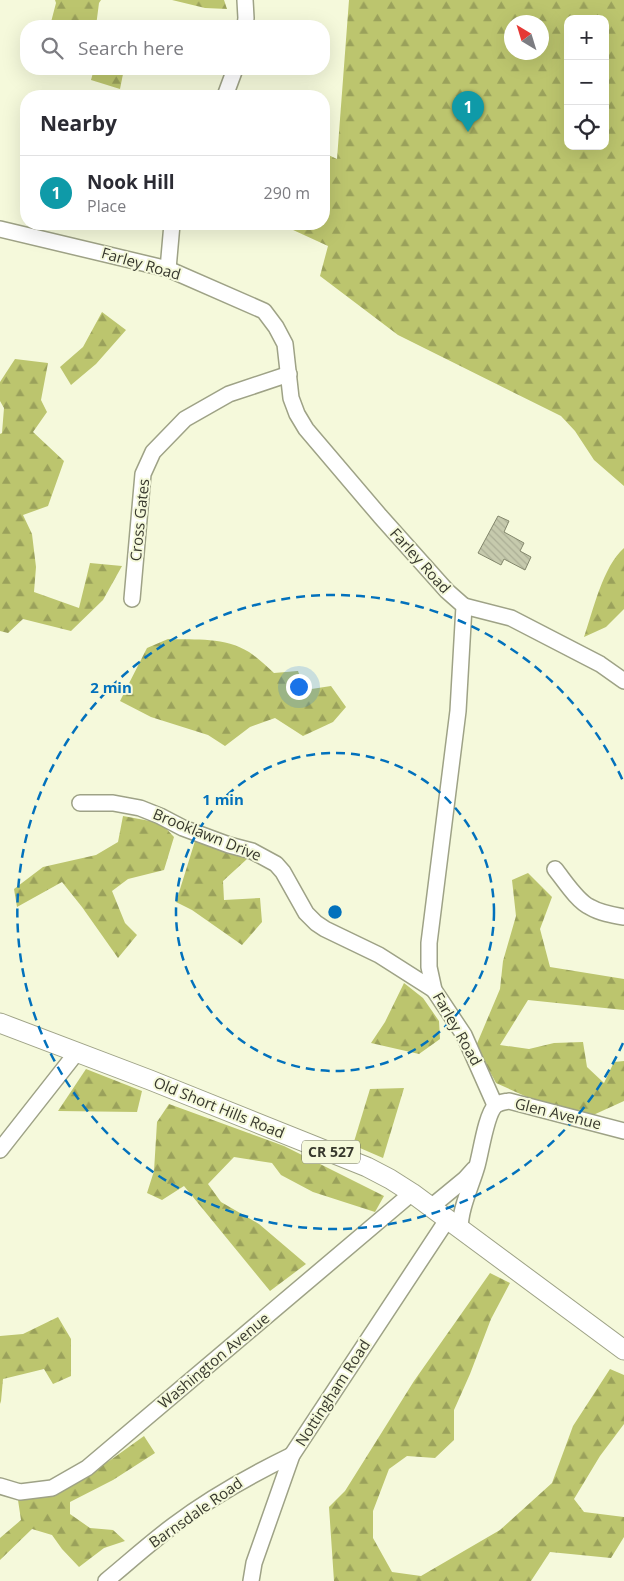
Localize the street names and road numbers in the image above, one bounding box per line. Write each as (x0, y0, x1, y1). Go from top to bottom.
street label: Farley Road (99, 242, 183, 284)
street label: Cross Gates (125, 478, 153, 562)
street label: Farley Road (386, 523, 455, 597)
street label: Brooklawn Drive (150, 803, 265, 865)
street label: Farley Road (429, 988, 487, 1069)
street label: Old Short Hills Road (151, 1072, 288, 1142)
street label: Glen Avenue (513, 1093, 604, 1133)
road number: CR 527 (302, 1140, 360, 1164)
street label: Washington Avenue (154, 1308, 273, 1413)
street label: Nottingham Road (290, 1335, 374, 1450)
street label: Barnsdale Road (145, 1472, 246, 1552)

